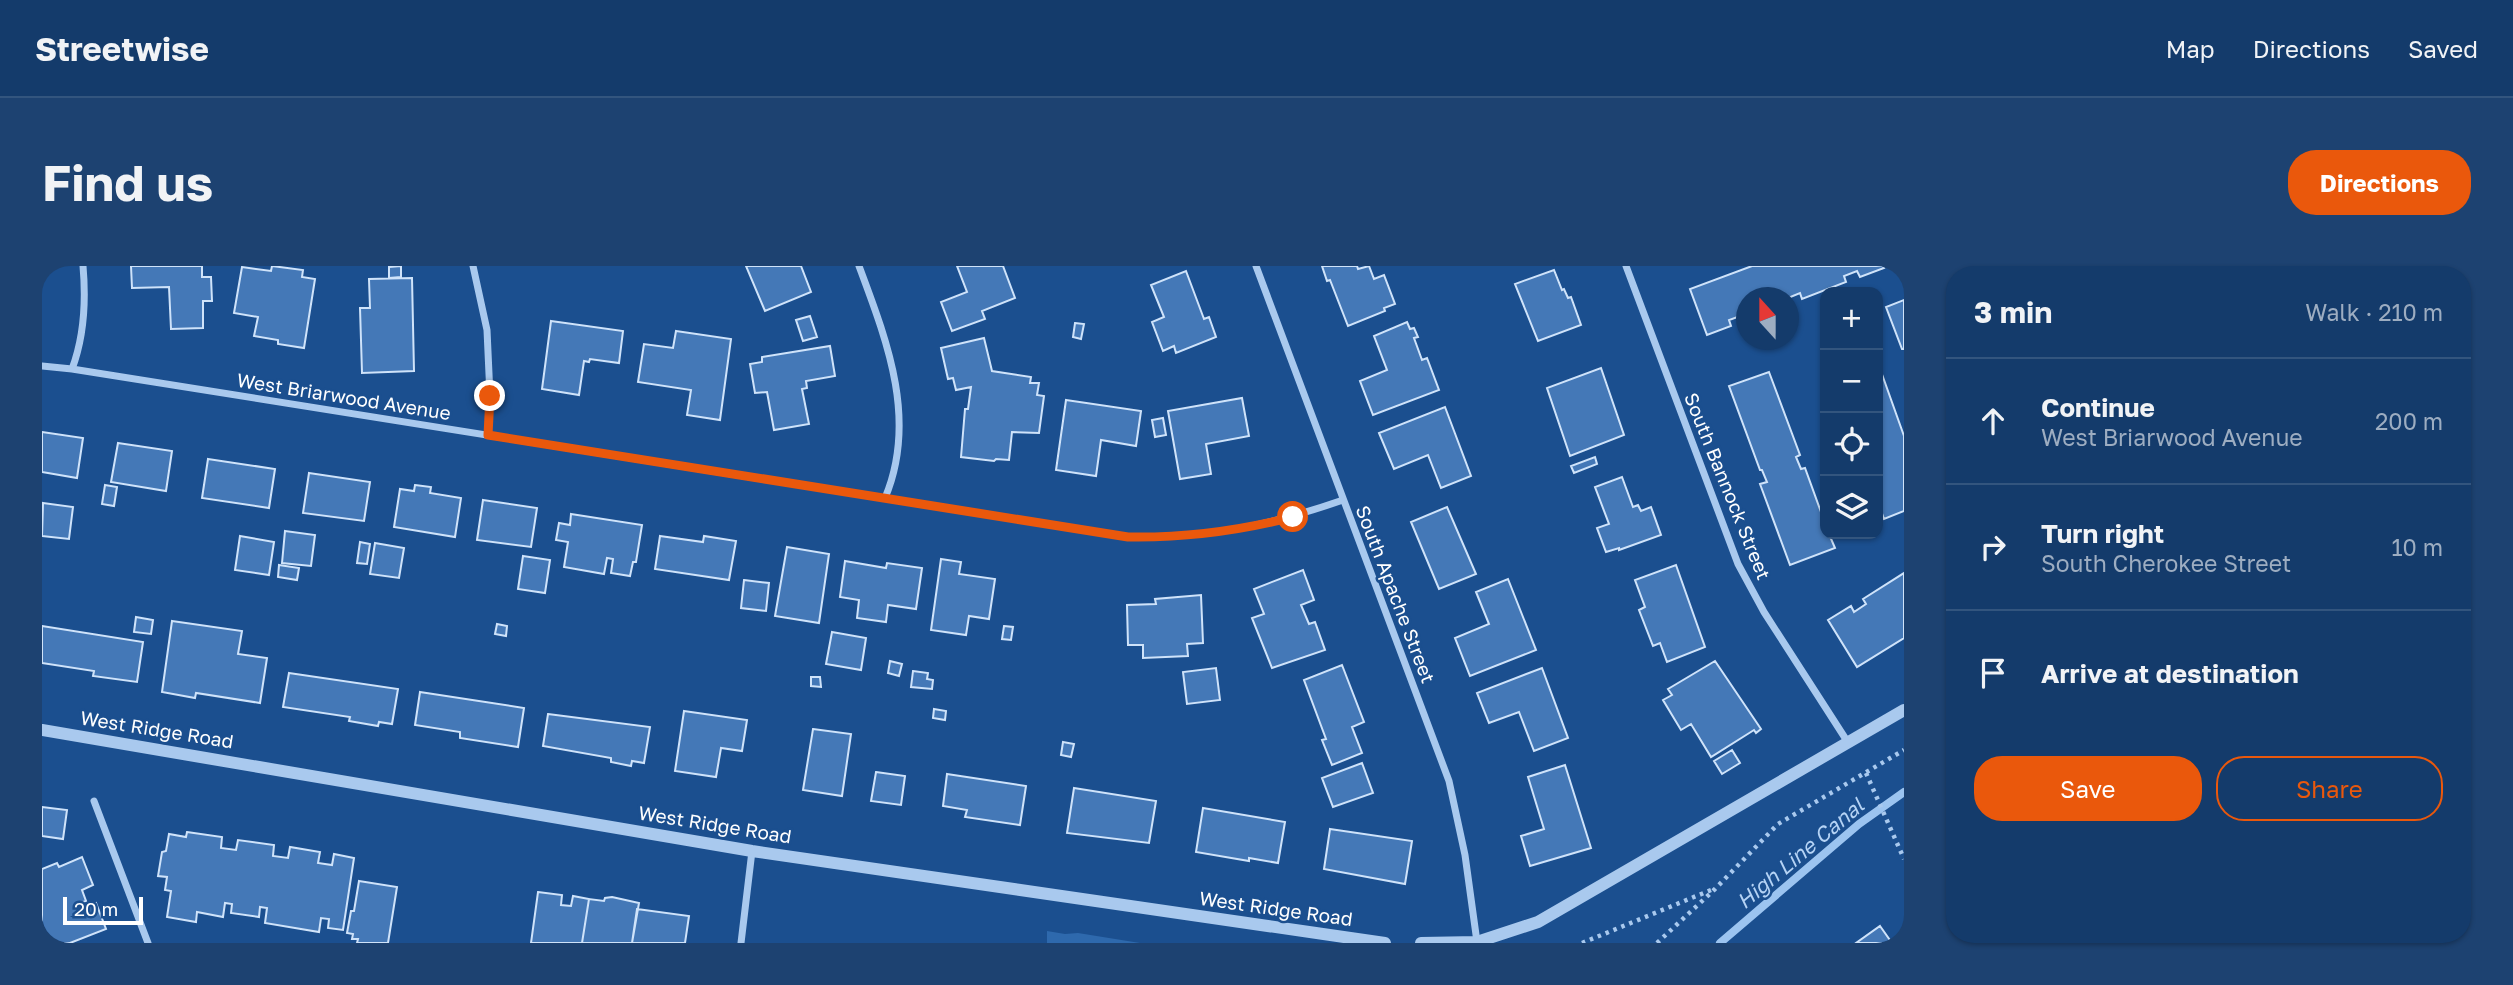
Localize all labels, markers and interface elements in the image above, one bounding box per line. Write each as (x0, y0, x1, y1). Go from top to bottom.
text: Streetwise (35, 29, 209, 68)
text: Map (2166, 34, 2215, 63)
text: Directions (2253, 34, 2370, 63)
text: Saved (2408, 34, 2478, 63)
button: Directions (2288, 150, 2471, 215)
text: Find us (42, 153, 213, 212)
north arrow (1736, 287, 1799, 350)
map controls (1820, 287, 1883, 539)
button: + (1820, 287, 1883, 350)
text: 3 min (1974, 294, 2052, 330)
text: Walk · 210 m (2305, 298, 2443, 326)
button: − (1820, 350, 1883, 413)
street label: West Briarwood Avenue (235, 368, 453, 424)
route end (474, 380, 505, 411)
street label: South Bannock Street (1680, 389, 1776, 583)
text: Continue (2041, 392, 2155, 423)
icon: ahead (1974, 402, 2012, 440)
text: 200 m (2375, 407, 2443, 435)
button: locate (1820, 413, 1883, 476)
text: West Briarwood Avenue (2041, 423, 2303, 451)
button: layers (1820, 476, 1883, 539)
route start (1277, 501, 1308, 532)
street label: South Apache Street (1352, 502, 1440, 686)
text: Turn right (2041, 518, 2164, 549)
icon: right (1974, 528, 2012, 566)
text: 10 m (2391, 533, 2443, 561)
text: South Cherokee Street (2041, 549, 2291, 577)
icon: arrive (1974, 654, 2012, 692)
text: Arrive at destination (2041, 658, 2299, 689)
street label: West Ridge Road (79, 706, 235, 752)
button: Save (1974, 756, 2202, 821)
button: Share (2216, 756, 2443, 821)
water label: High Line Canal (1731, 791, 1870, 914)
street label: West Ridge Road (637, 801, 793, 847)
street label: West Ridge Road (1198, 886, 1354, 930)
scale bar (63, 894, 144, 926)
text: 20 m (74, 897, 118, 920)

